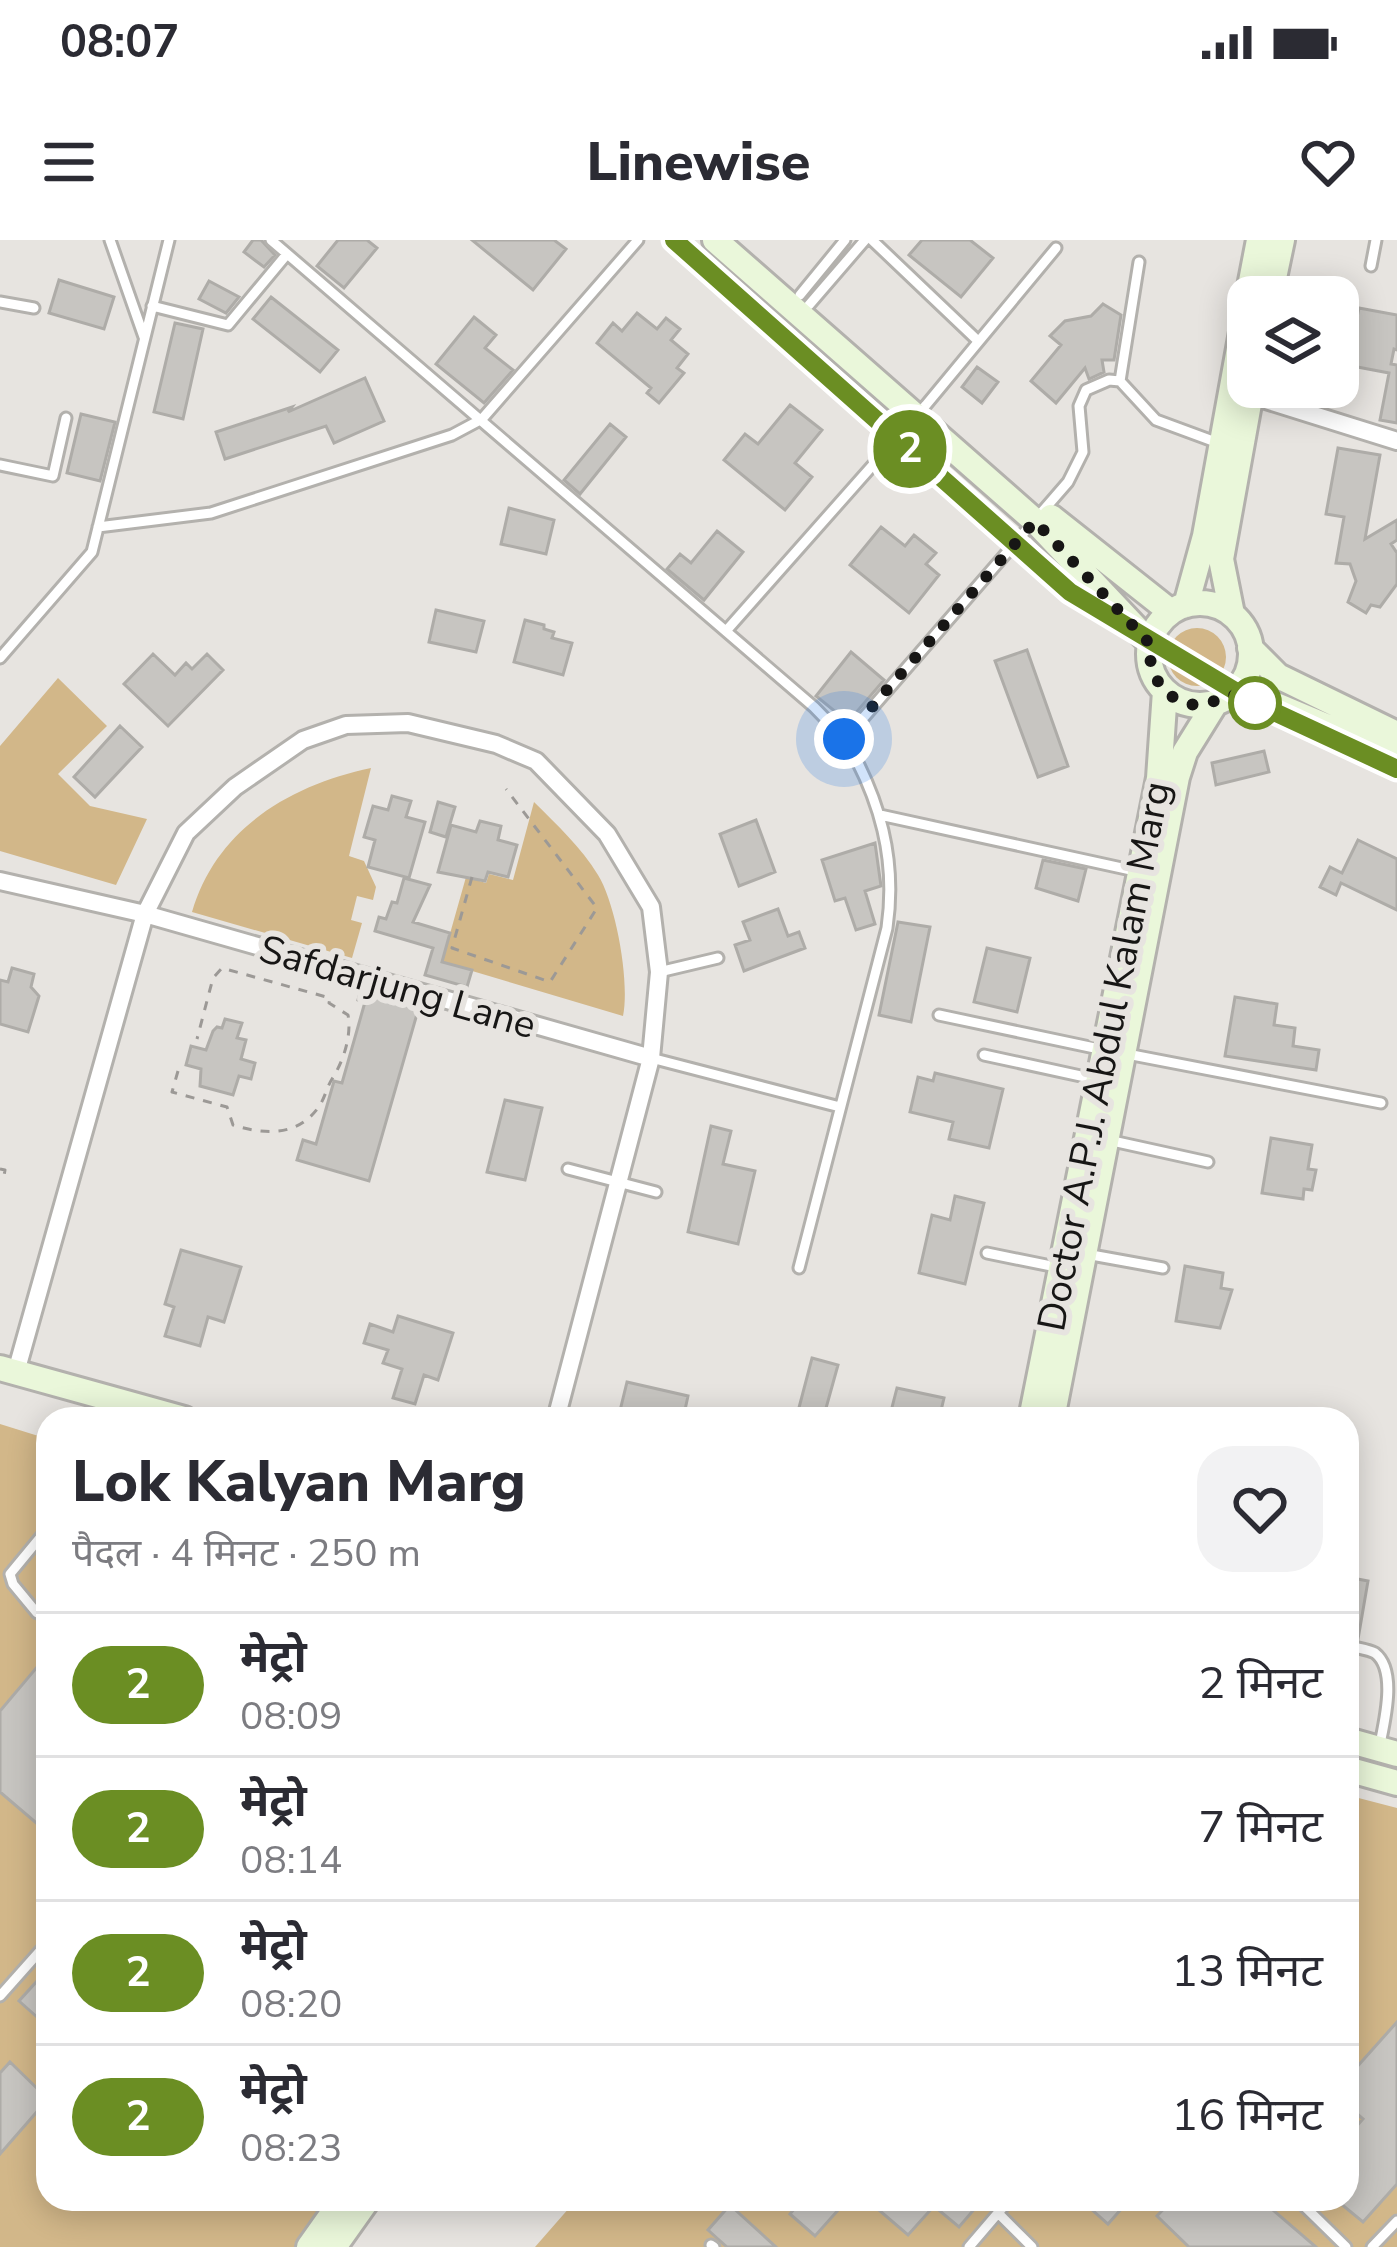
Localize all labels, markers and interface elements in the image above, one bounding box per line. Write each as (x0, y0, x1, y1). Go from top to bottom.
text: 08:07 (60, 12, 179, 73)
text: Linewise (587, 125, 810, 199)
icon: menu (36, 129, 102, 195)
icon: heart (1295, 129, 1361, 195)
map controls (1227, 276, 1359, 408)
button: layers (1227, 276, 1359, 408)
line badge: 2 (871, 410, 949, 488)
text: 2 (897, 420, 923, 477)
unlabelled marker (1230, 678, 1280, 728)
your location (814, 709, 874, 769)
street label: Doctor A.P.J. Abdul Kalam Marg (1025, 777, 1184, 1335)
street label: Safdarjung Lane (253, 923, 542, 1052)
text: Lok Kalyan Marg (72, 1443, 526, 1521)
button: heart (1197, 1446, 1323, 1572)
text: पैदल · 4 मिनट · 250 m (72, 1527, 421, 1580)
text: मेट्रो (240, 1627, 307, 1688)
text: 2 मिनट (1198, 1653, 1323, 1714)
text: 2 (125, 1656, 151, 1713)
text: 08:09 (240, 1690, 343, 1743)
text: मेट्रो (240, 1771, 307, 1832)
text: 7 मिनट (1198, 1797, 1323, 1858)
text: 2 (125, 1800, 151, 1857)
text: 08:14 (240, 1834, 343, 1887)
text: मेट्रो (240, 1915, 307, 1976)
text: 13 मिनट (1171, 1941, 1323, 2002)
text: 2 (125, 1944, 151, 2001)
text: 08:20 (240, 1978, 343, 2031)
text: मेट्रो (240, 2059, 307, 2120)
text: 16 मिनट (1171, 2085, 1323, 2146)
text: 2 (125, 2088, 151, 2145)
text: 08:23 (240, 2122, 343, 2175)

